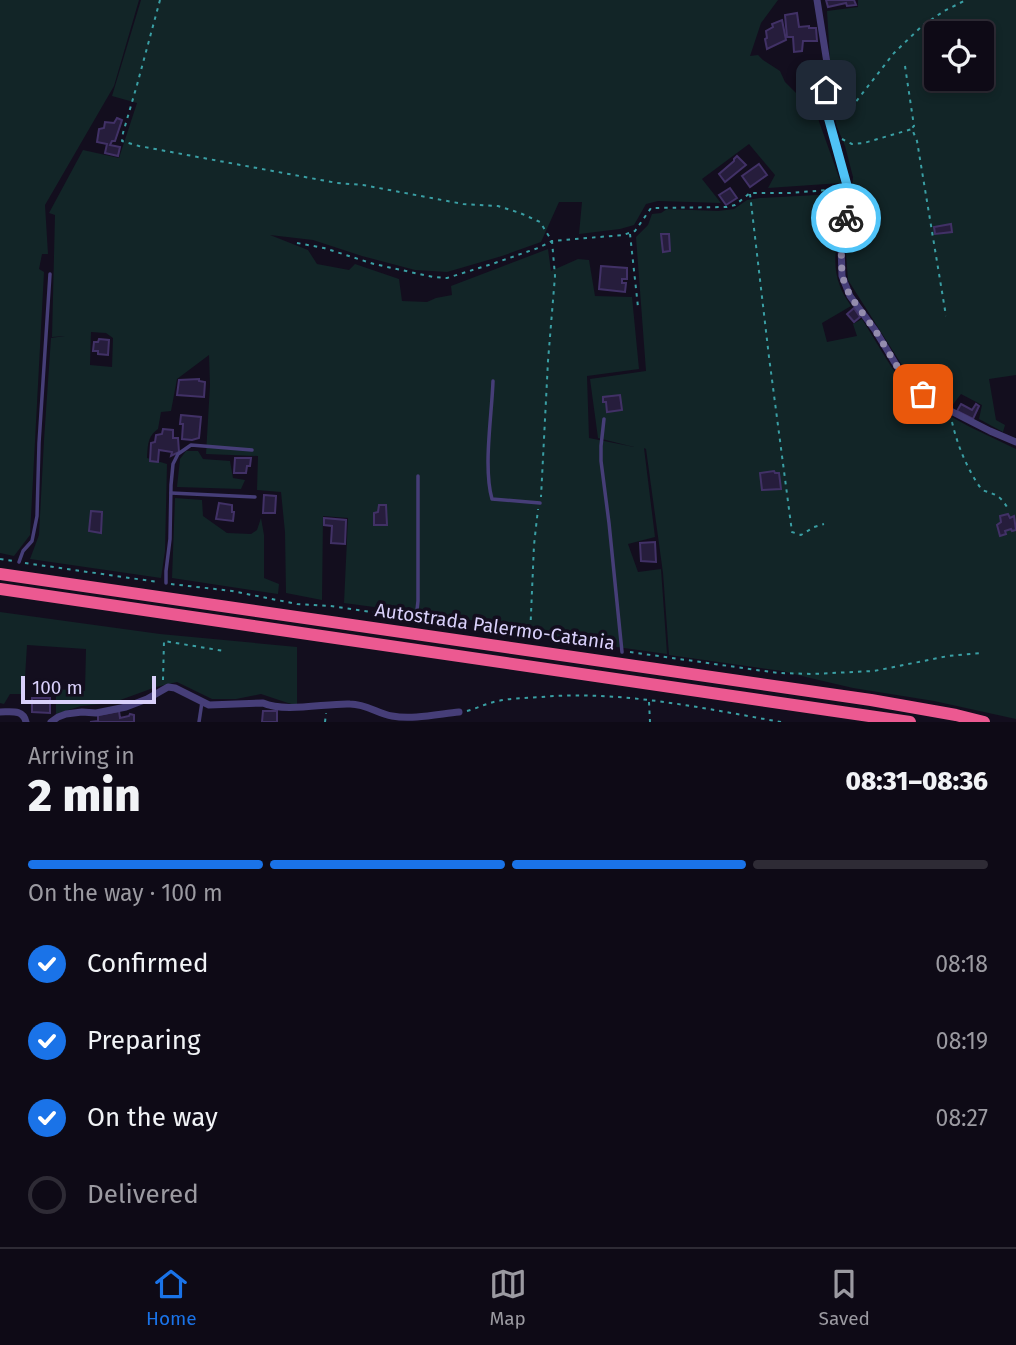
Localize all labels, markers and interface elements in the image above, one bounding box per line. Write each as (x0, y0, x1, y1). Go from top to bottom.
map controls (924, 21, 994, 91)
button: locate (924, 21, 994, 91)
pin (796, 60, 856, 120)
icon: home (807, 71, 845, 109)
courier (811, 183, 881, 253)
icon: bike (827, 199, 865, 237)
pin (893, 364, 953, 424)
icon: bag (904, 375, 942, 413)
street label: Autostrada Palermo-Catania (373, 598, 616, 655)
scale bar (21, 673, 156, 705)
text: 100 m (32, 676, 83, 699)
text: Arriving in (28, 742, 135, 770)
text: 08:31–08:36 (845, 766, 988, 797)
text: 2 min (28, 768, 141, 823)
text: On the way · 100 m (28, 879, 223, 907)
icon: check (28, 945, 66, 983)
text: Confirmed (87, 948, 208, 979)
text: 08:18 (935, 950, 988, 978)
icon: check (28, 1022, 66, 1060)
text: Preparing (87, 1025, 200, 1056)
text: 08:19 (936, 1027, 988, 1055)
icon: check (28, 1099, 66, 1137)
text: On the way (87, 1102, 218, 1133)
text: 08:27 (936, 1104, 988, 1132)
text: Delivered (87, 1179, 199, 1210)
tab: Home (146, 1265, 197, 1330)
tab: Map (489, 1265, 527, 1330)
tab: Saved (819, 1265, 870, 1330)

